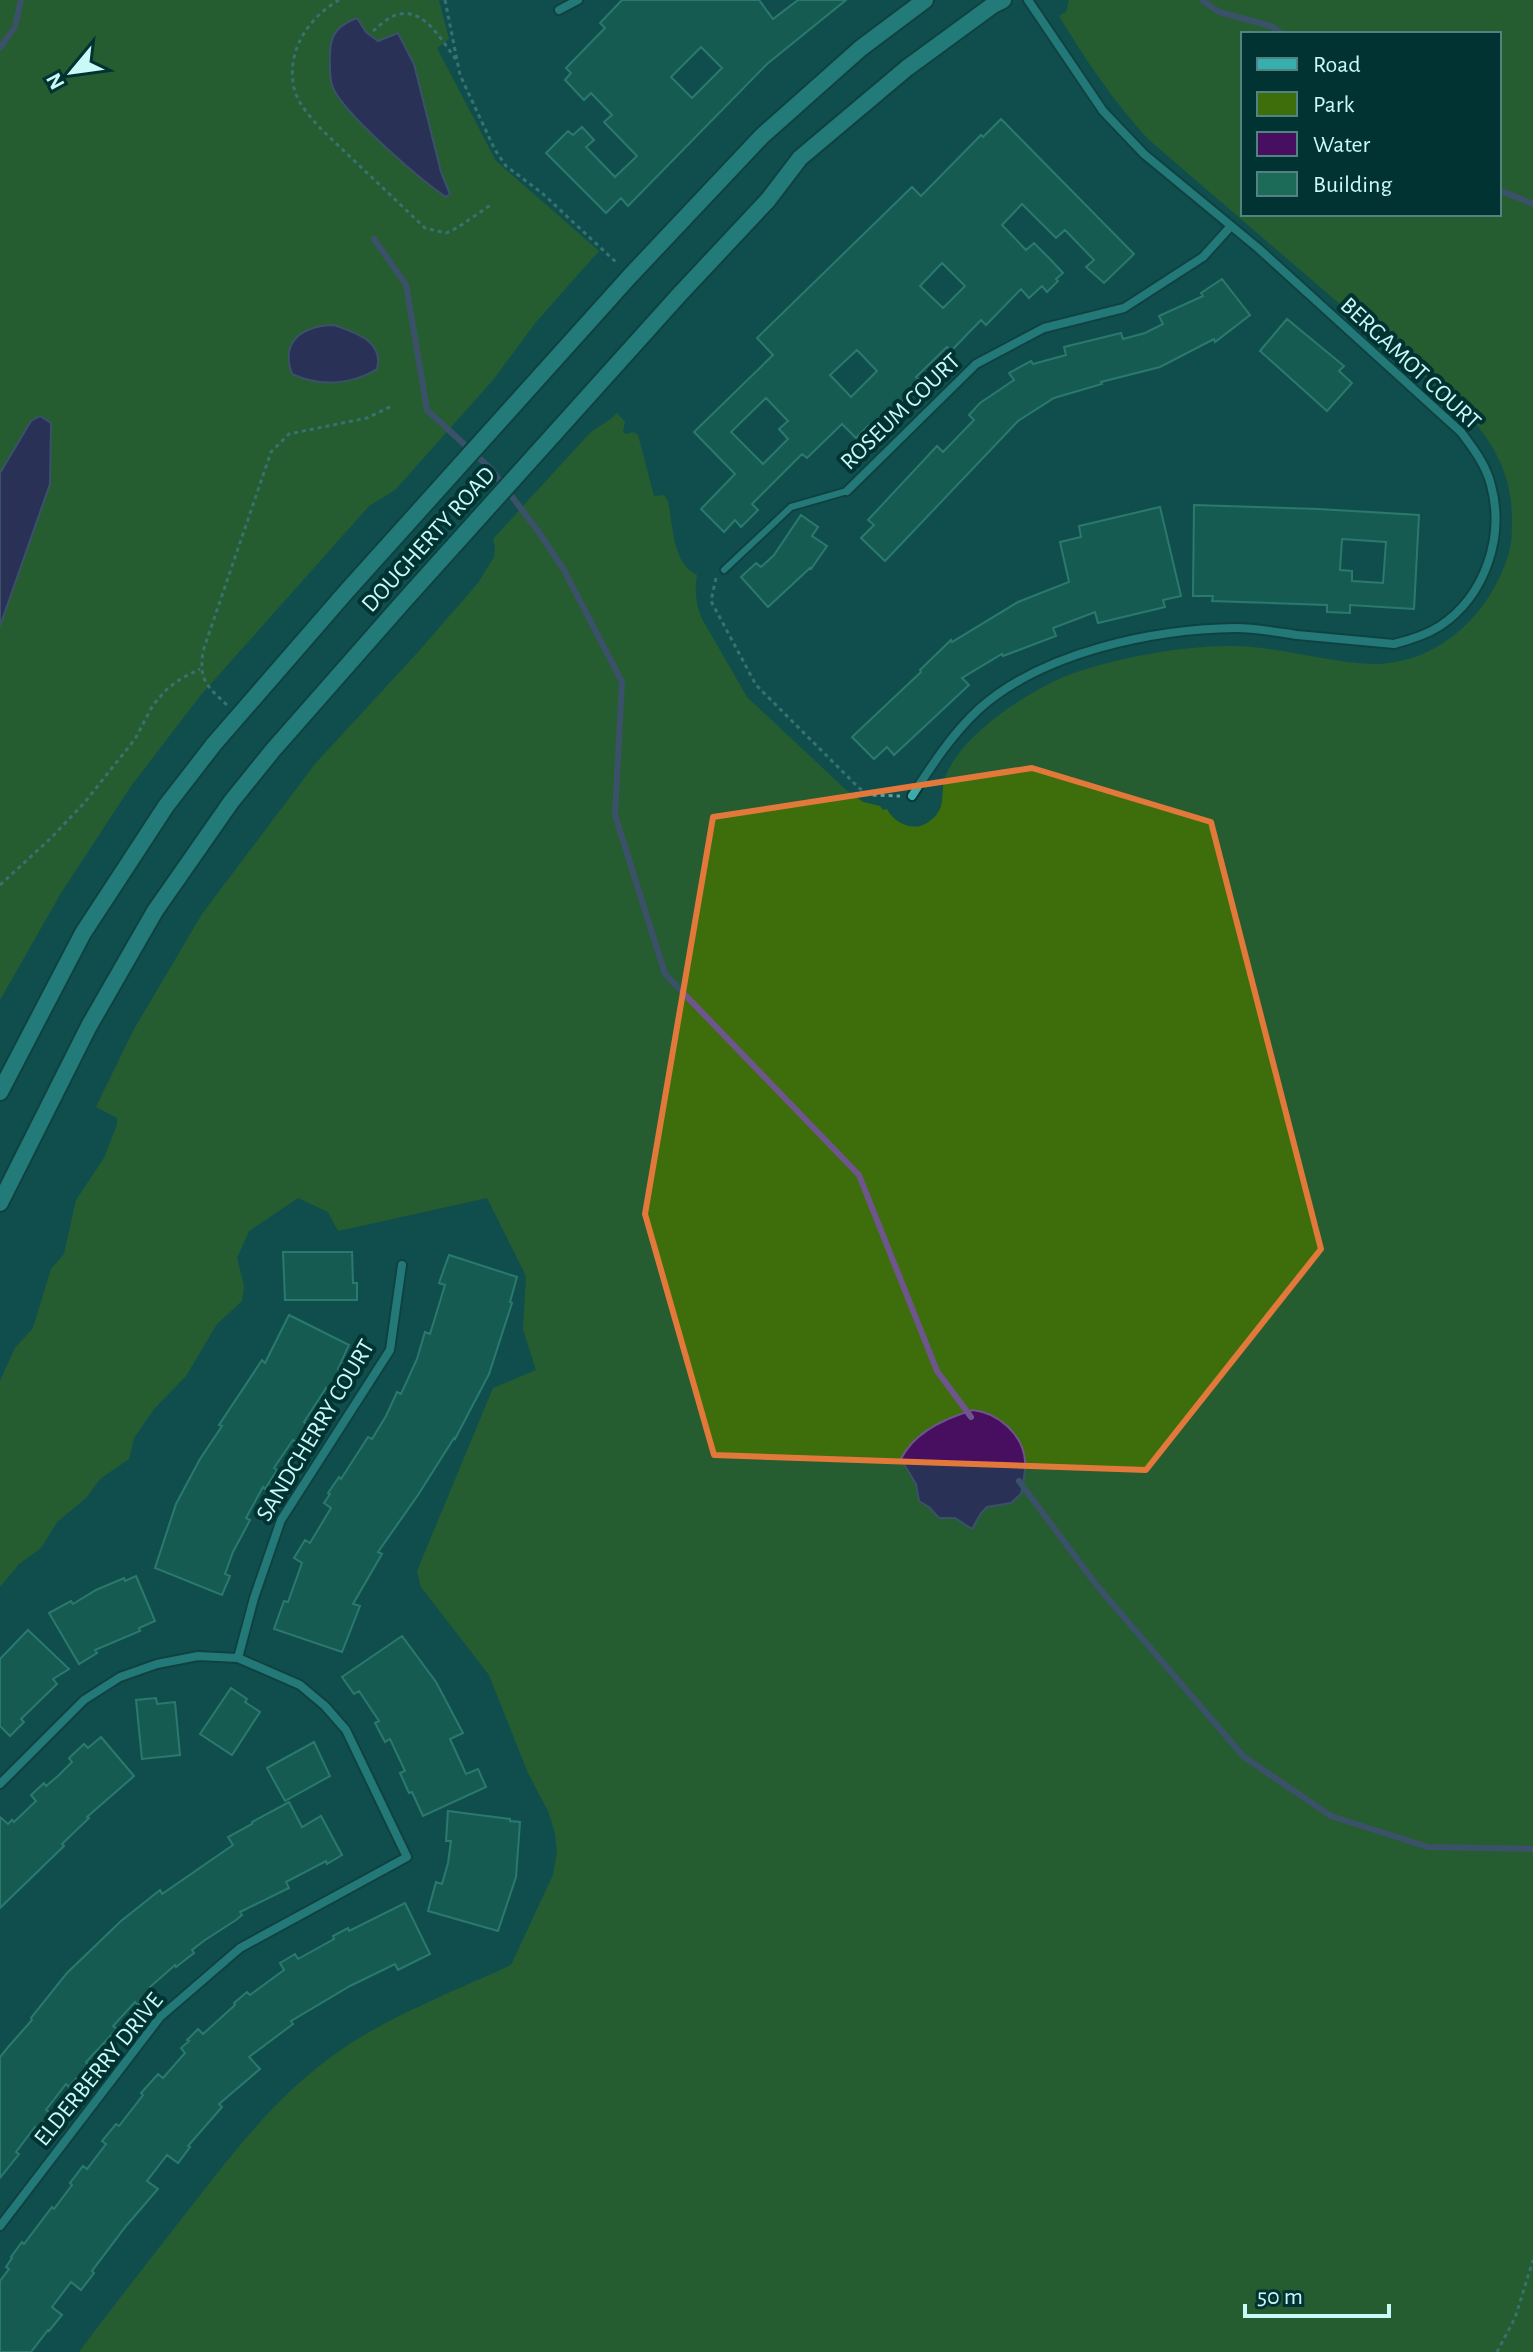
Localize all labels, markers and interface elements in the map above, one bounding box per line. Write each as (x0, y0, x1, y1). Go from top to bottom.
north arrow (32, 32, 112, 112)
legend (1241, 32, 1501, 216)
text: Road (1313, 53, 1361, 77)
text: N (42, 69, 69, 93)
text: Park (1313, 93, 1354, 117)
text: Water (1313, 133, 1371, 157)
text: Building (1313, 173, 1392, 197)
street label: BERGAMOT COURT (1336, 293, 1485, 435)
street label: ROSEUM COURT (836, 349, 965, 475)
street label: DOUGHERTY ROAD (357, 462, 500, 617)
street label: SANDCHERRY COURT (252, 1335, 380, 1525)
street label: ELDERBERRY DRIVE (30, 1988, 168, 2151)
scale bar (1245, 2268, 1389, 2318)
text: 50 m (1257, 2285, 1303, 2309)

